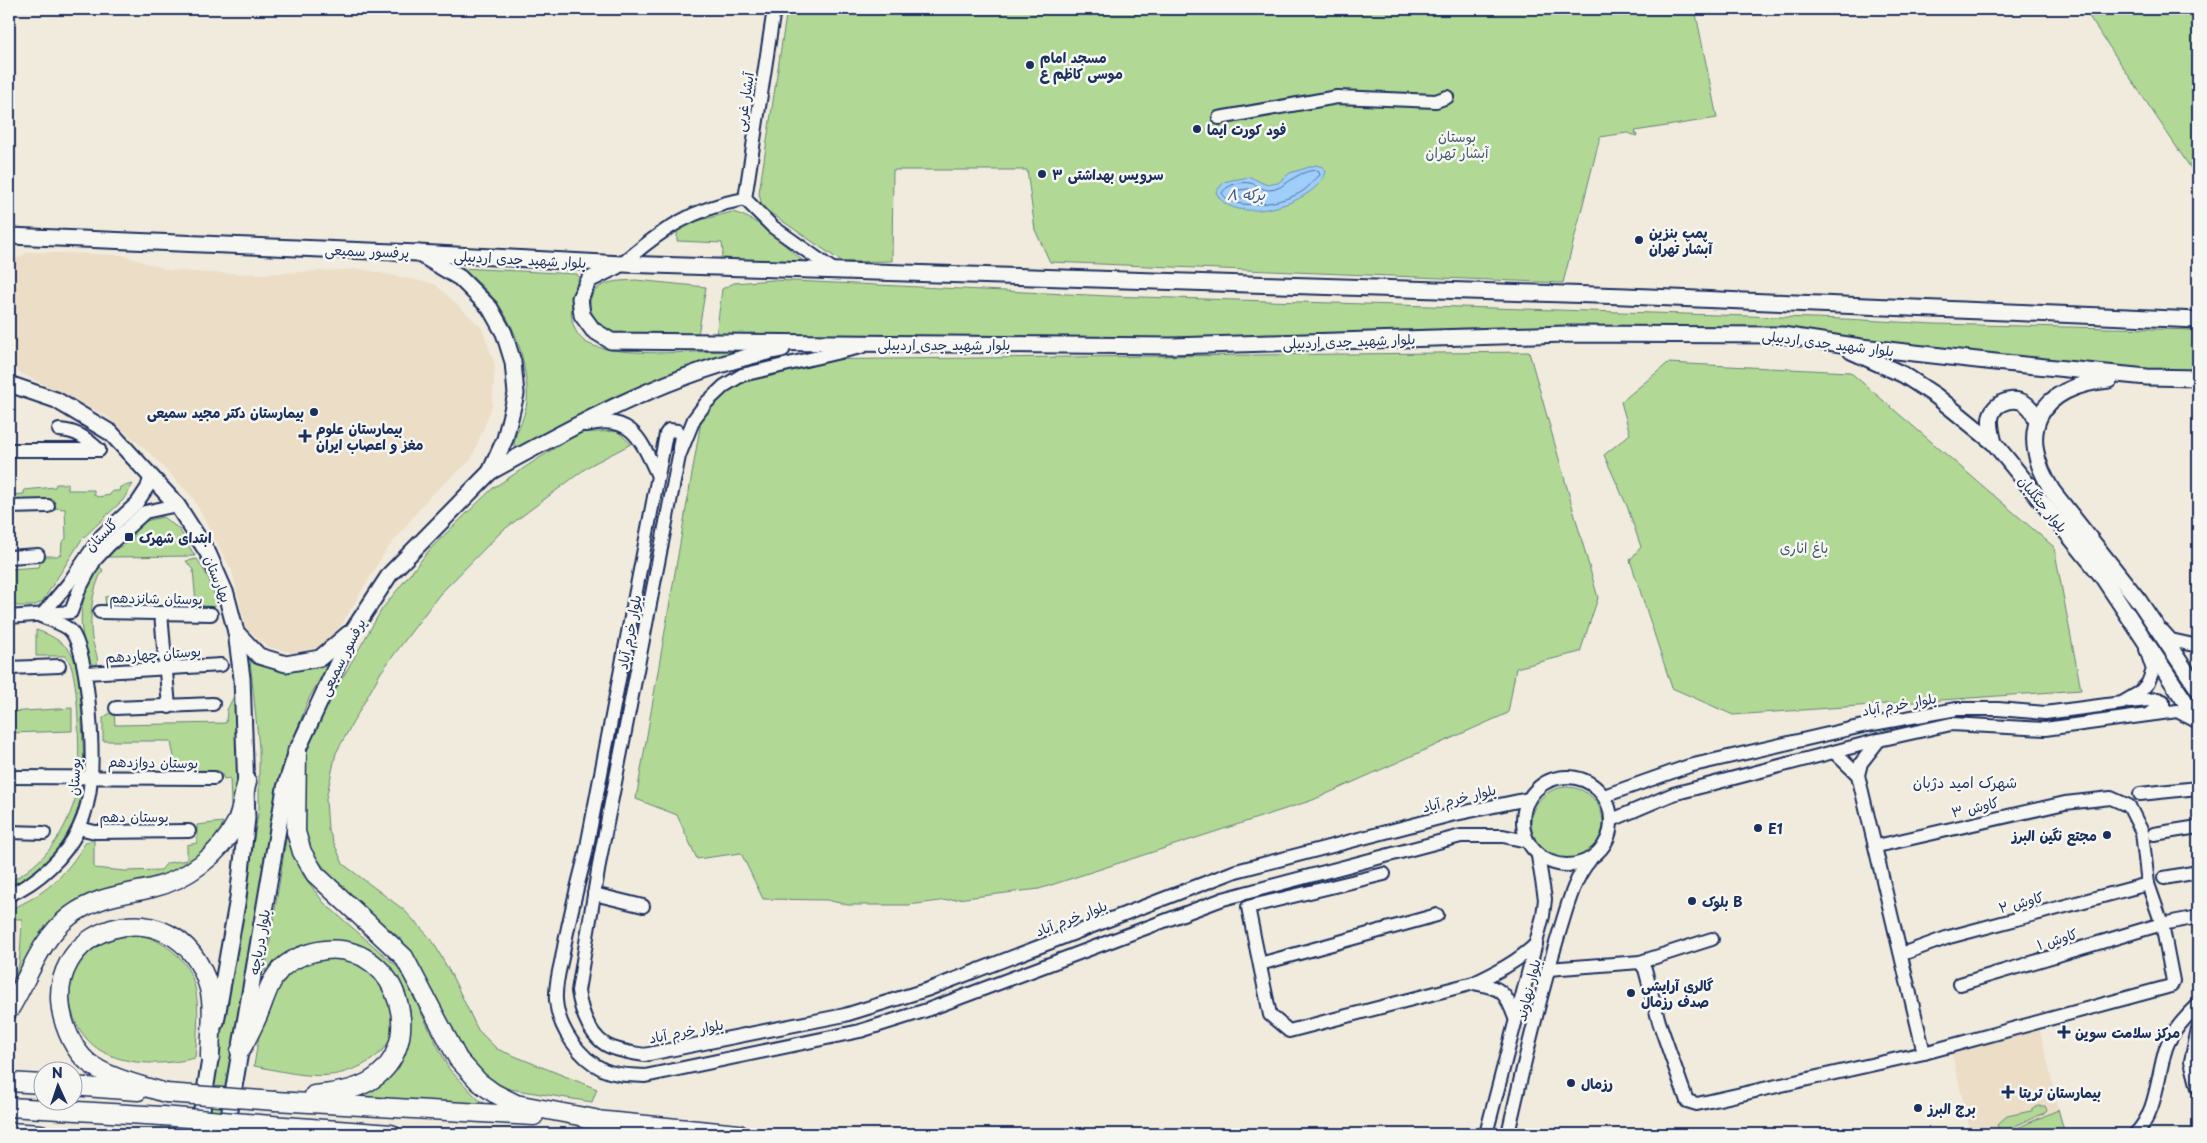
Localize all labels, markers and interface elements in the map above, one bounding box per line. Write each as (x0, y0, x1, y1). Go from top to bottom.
place label: مسجد امام موسی کاظم ع (1040, 47, 1123, 85)
marker: مسجد امام موسی کاظم ع (1024, 59, 1036, 71)
street label: آبشار غربی (729, 70, 759, 133)
place label: فود کورت ایما (1207, 119, 1286, 140)
marker: فود کورت ایما (1191, 123, 1203, 135)
park label: بوستان آبشار تهران (1425, 126, 1489, 163)
place label: سرویس بهداشتی ۳ (1052, 164, 1164, 185)
marker: سرویس بهداشتی ۳ (1036, 168, 1048, 180)
water label: برکه ۸ (1227, 182, 1266, 205)
place label: پمپ بنزین آبشار تهران (1649, 222, 1713, 259)
marker: پمپ بنزین آبشار تهران (1633, 234, 1645, 246)
street label: پرفسور سمیعی (324, 239, 410, 263)
street label: بلوار شهید جدی اردبیلی (453, 245, 587, 273)
street label: بلوار شهید جدی اردبیلی (1761, 324, 1895, 362)
street label: بلوار شهید جدی اردبیلی (1282, 328, 1416, 354)
street label: بلوار شهید جدی اردبیلی (878, 334, 1010, 355)
place label: بیمارستان دکتر مجید سمیعی (147, 402, 304, 423)
marker: بیمارستان دکتر مجید سمیعی (308, 406, 320, 418)
place label: بیمارستان علوم مغز و اعصاب ایران (316, 418, 423, 455)
marker: بیمارستان علوم مغز و اعصاب ایران (298, 429, 312, 443)
street label: بلوار جنگلبان (2013, 471, 2073, 537)
street label: گلستان (80, 514, 122, 556)
place label: ابتدای شهرک (139, 527, 212, 548)
marker: ابتدای شهرک (123, 531, 135, 543)
park label: باغ اناری (1780, 537, 1828, 558)
street label: بهارستان (199, 552, 237, 606)
street label: بوستان شانزدهم (109, 587, 203, 610)
street label: بلوار خرم آباد (611, 593, 648, 672)
street label: پرفسور سمیعی (313, 615, 371, 699)
street label: بوستان چهاردهم (104, 640, 202, 669)
street label: بلوار خرم آباد (1860, 687, 1938, 723)
street label: بوستان دوازدهم (108, 751, 198, 774)
street label: بوستان (63, 757, 85, 797)
district label: شهرک امید دژبان (1913, 770, 2017, 793)
street label: بلوار خرم آباد (1420, 779, 1499, 819)
street label: کاوش ۳ (1949, 791, 2001, 823)
street label: بوستان دهم (99, 806, 169, 828)
place label: E1 (1768, 818, 1783, 839)
marker: E1 (1752, 822, 1764, 834)
place label: مجتع نگین البرز (2010, 825, 2097, 846)
marker: مجتع نگین البرز (2101, 829, 2113, 841)
street label: کاوش ۲ (1996, 886, 2046, 918)
place label: بلوک B (1702, 891, 1743, 912)
street label: بلوار خرم آباد (1032, 895, 1111, 943)
marker: بلوک B (1686, 895, 1698, 907)
street label: بلوار دریاچه (243, 907, 275, 977)
street label: کاوش ۱ (2034, 923, 2080, 955)
street label: بلوار نهاوند (1510, 957, 1546, 1023)
place label: گالری آرایشی صدف رزمال (1641, 975, 1714, 1012)
marker: گالری آرایشی صدف رزمال (1625, 987, 1637, 999)
street label: بلوار خرم آباد (647, 1013, 726, 1050)
place label: مرکز سلامت سوین (2075, 1022, 2180, 1043)
marker: مرکز سلامت سوین (2057, 1025, 2071, 1039)
north arrow (32, 1060, 82, 1110)
text: N (51, 1062, 63, 1083)
place label: رزمال (1581, 1073, 1613, 1094)
marker: رزمال (1565, 1077, 1577, 1089)
place label: بیمارستان تریتا (2019, 1082, 2101, 1103)
marker: بیمارستان تریتا (2001, 1085, 2015, 1099)
place label: برج البرز (1926, 1098, 1976, 1119)
marker: برج البرز (1912, 1102, 1924, 1114)

